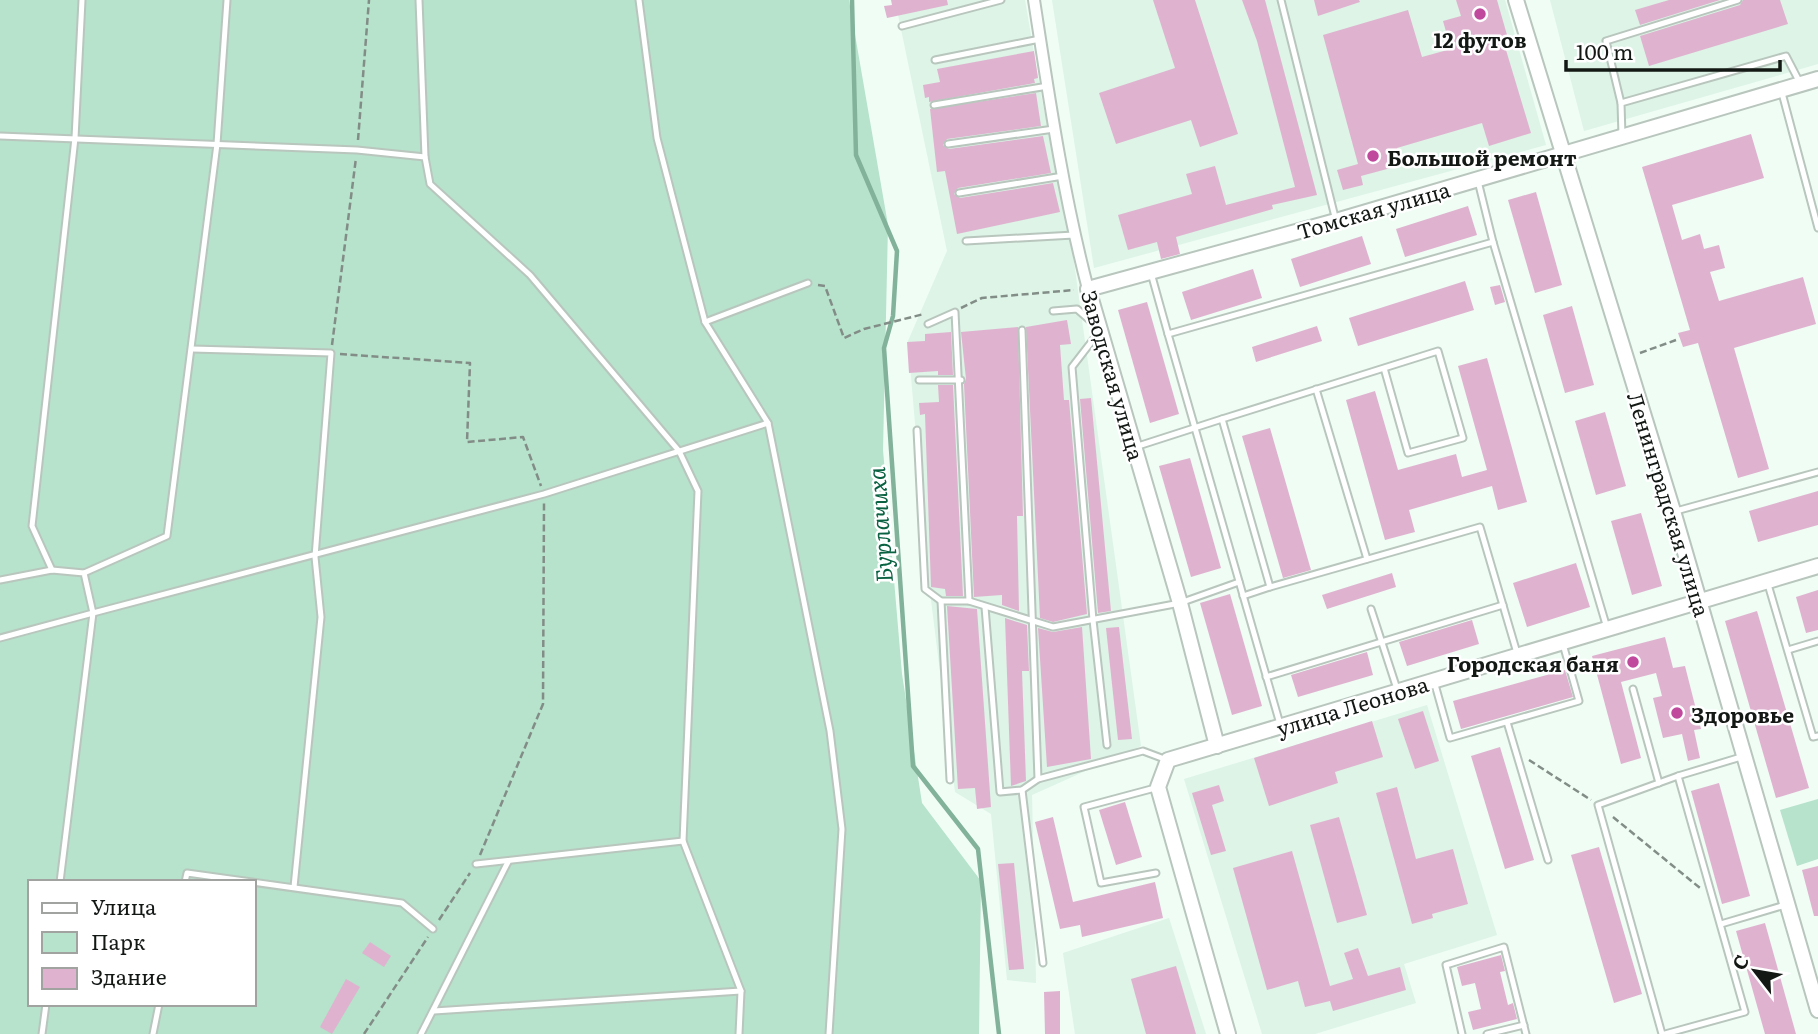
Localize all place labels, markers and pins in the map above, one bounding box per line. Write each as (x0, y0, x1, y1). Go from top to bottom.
marker: 12 футов (1472, 6, 1488, 22)
place label: 12 футов (1433, 23, 1527, 54)
place label: Большой ремонт (1387, 141, 1577, 172)
marker: Большой ремонт (1365, 148, 1381, 164)
place label: Городская баня (1447, 647, 1619, 678)
marker: Городская баня (1625, 654, 1641, 670)
place label: Здоровье (1691, 698, 1794, 729)
marker: Здоровье (1669, 705, 1685, 721)

